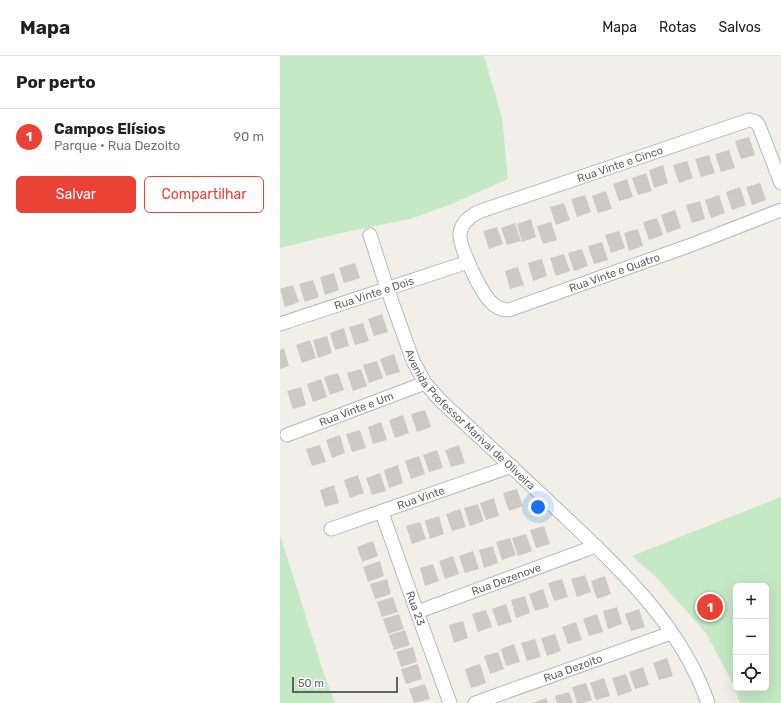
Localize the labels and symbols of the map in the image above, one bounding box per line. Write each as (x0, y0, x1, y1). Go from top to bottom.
street label: Rua Vinte e Cinco (576, 144, 665, 185)
street label: Rua Vinte e Quatro (567, 251, 662, 295)
street label: Rua Vinte e Dois (333, 274, 416, 313)
street label: Avenida Professor Marival de Oliveira (402, 348, 538, 493)
street label: Rua Vinte e Um (317, 389, 396, 429)
street label: Rua Vinte (395, 484, 446, 512)
your location (528, 497, 548, 517)
street label: Rua Dezenove (470, 561, 543, 598)
street label: Rua 23 (403, 589, 427, 628)
pin: 1 (697, 592, 723, 622)
street label: Rua Dezoito (542, 652, 604, 685)
scale bar (292, 675, 398, 694)

